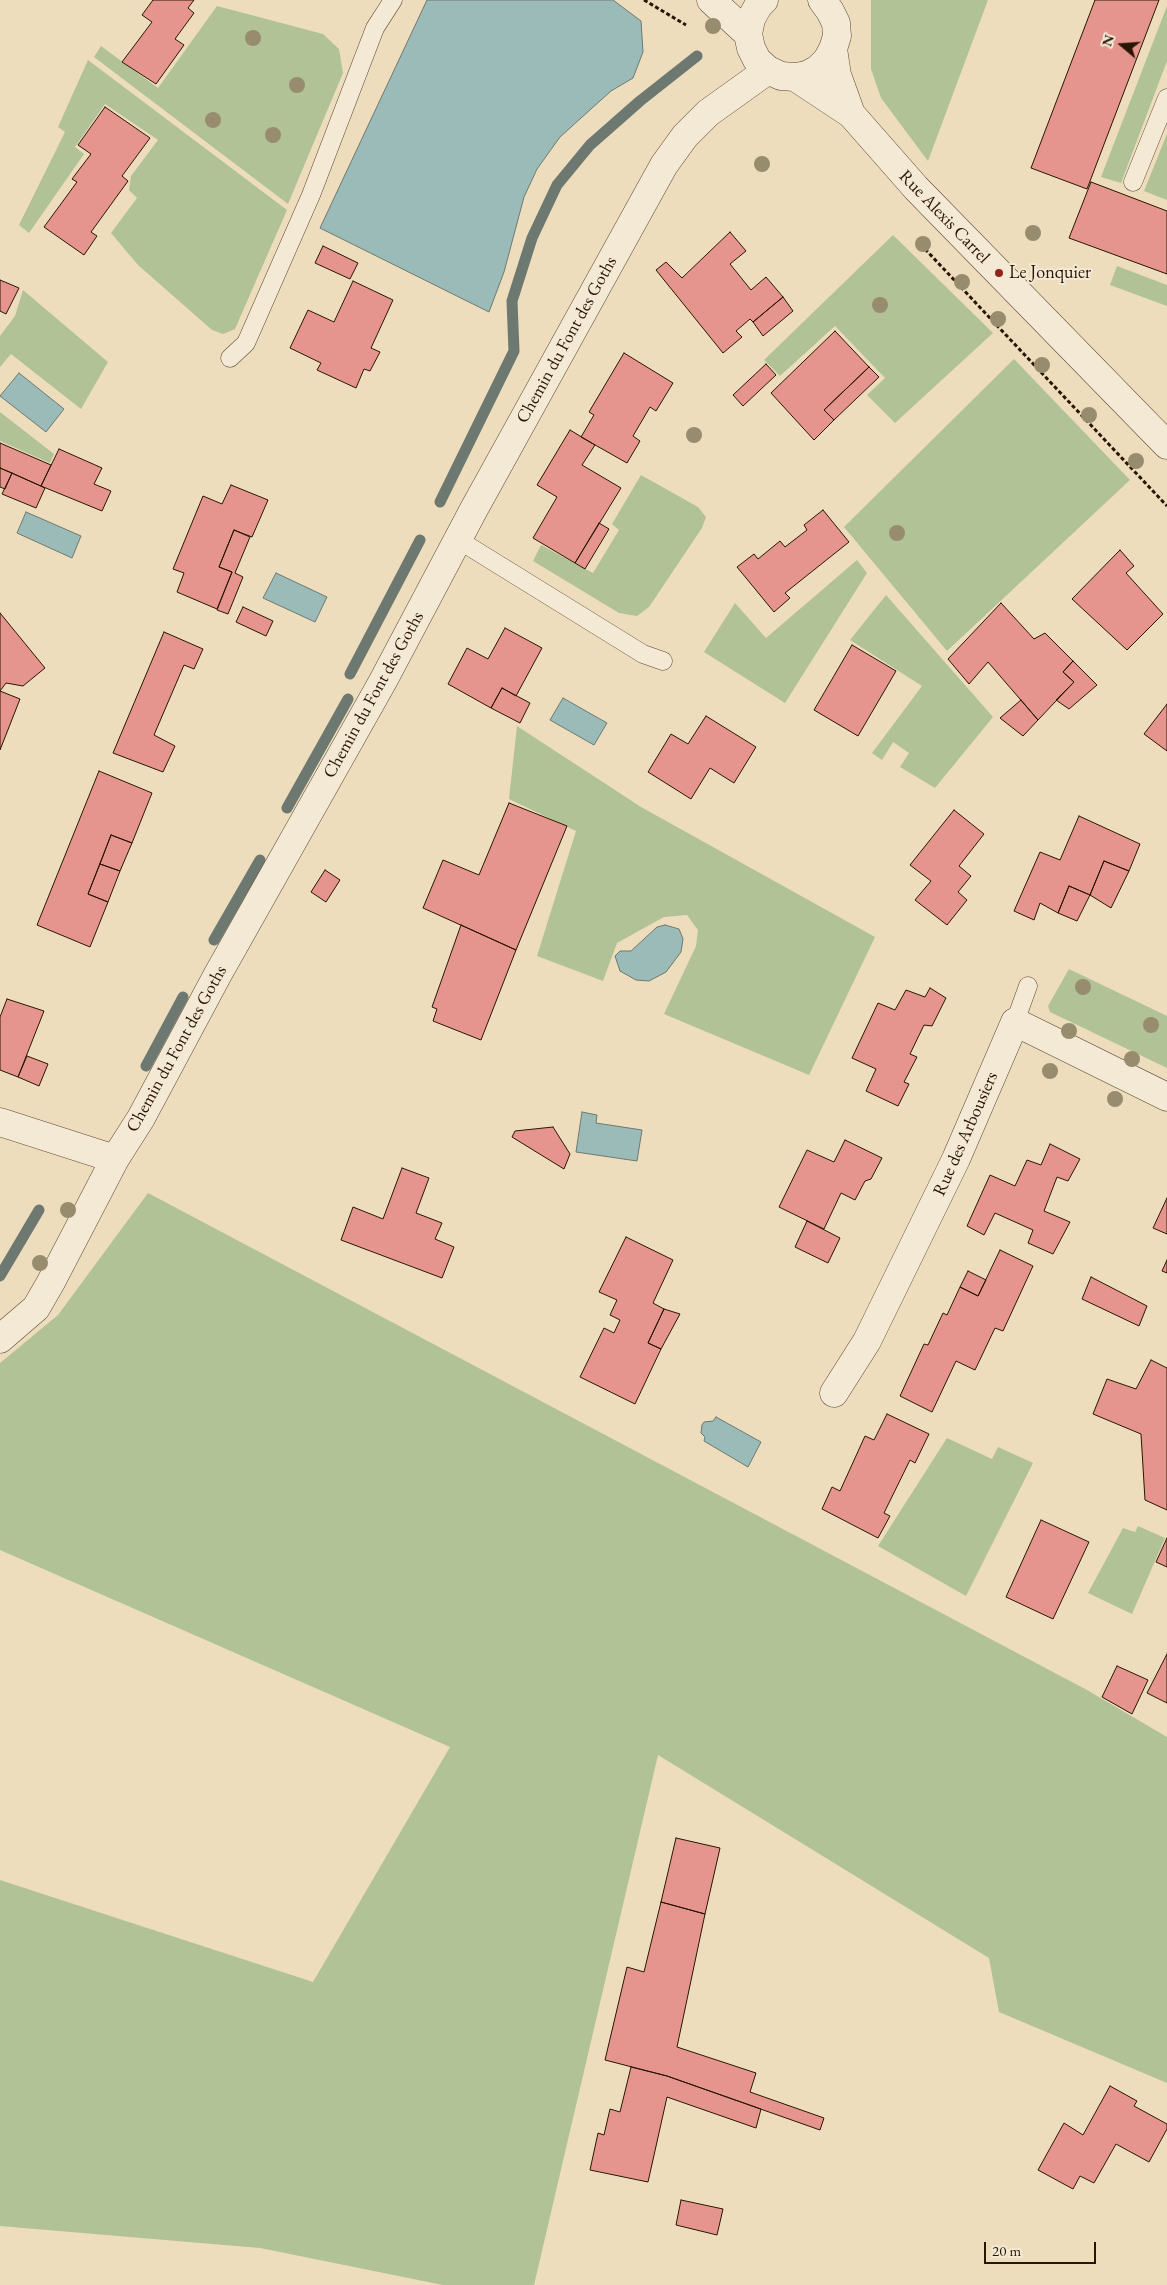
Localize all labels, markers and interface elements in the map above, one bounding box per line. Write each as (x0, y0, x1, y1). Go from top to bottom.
north arrow (1097, 20, 1147, 70)
text: N (1097, 32, 1118, 49)
street label: Rue Alexis Carrel (894, 166, 994, 268)
street label: Chemin du Font des Goths (512, 253, 622, 427)
place label: Le Jonquier (1009, 262, 1091, 284)
marker: Le Jonquier (993, 267, 1005, 279)
street label: Chemin du Font des Goths (319, 608, 429, 782)
street label: Chemin du Font des Goths (122, 962, 232, 1136)
street label: Rue des Arbousiers (929, 1069, 1003, 1199)
scale bar (987, 2232, 1100, 2264)
text: 20 m (992, 2241, 1021, 2260)

